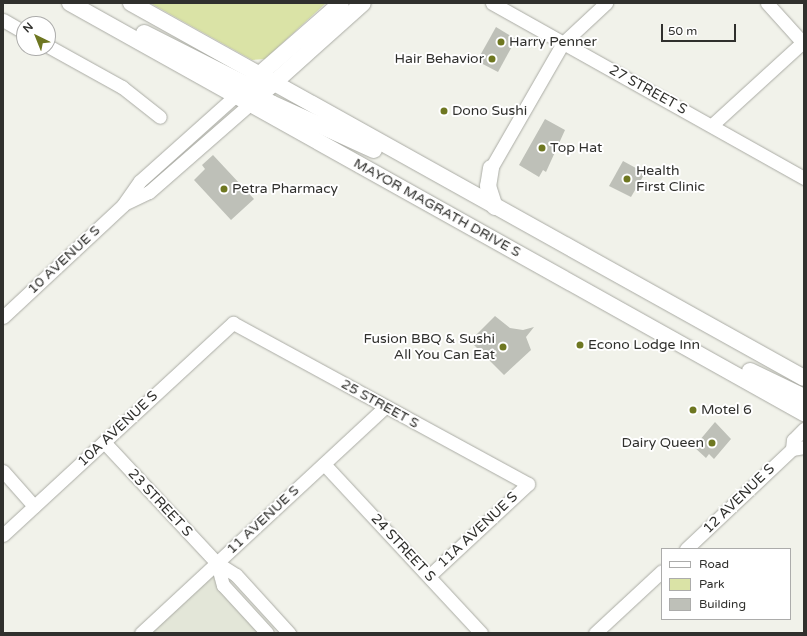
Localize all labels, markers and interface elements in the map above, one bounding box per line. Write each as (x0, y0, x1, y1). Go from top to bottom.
north arrow (16, 16, 56, 56)
scale bar (663, 16, 738, 42)
text: N (20, 20, 36, 35)
text: 50 m (668, 24, 697, 38)
place label: Harry Penner (509, 34, 597, 50)
marker: Harry Penner (496, 37, 506, 47)
place label: Hair Behavior (394, 51, 484, 67)
marker: Hair Behavior (487, 54, 497, 64)
street label: 27 STREET S (606, 62, 690, 118)
place label: Dono Sushi (452, 103, 527, 119)
marker: Dono Sushi (439, 106, 449, 116)
place label: Top Hat (550, 140, 602, 156)
marker: Top Hat (537, 143, 547, 153)
street label: MAYOR MAGRATH DRIVE S (350, 155, 524, 261)
place label: Health First Clinic (636, 163, 705, 196)
marker: Health First Clinic (621, 173, 633, 185)
place label: Petra Pharmacy (232, 181, 338, 197)
marker: Petra Pharmacy (219, 184, 229, 194)
street label: 10 AVENUE S (24, 222, 104, 298)
place label: Fusion BBQ & Sushi All You Can Eat (364, 331, 495, 364)
place label: Econo Lodge Inn (588, 337, 700, 353)
marker: Econo Lodge Inn (575, 340, 585, 350)
marker: Fusion BBQ & Sushi All You Can Eat (498, 342, 508, 352)
street label: 25 STREET S (338, 376, 422, 432)
street label: 10A AVENUE S (75, 388, 161, 470)
place label: Motel 6 (701, 402, 752, 418)
marker: Motel 6 (688, 405, 698, 415)
place label: Dairy Queen (622, 435, 704, 451)
marker: Dairy Queen (707, 438, 717, 448)
street label: 12 AVENUE S (700, 461, 778, 537)
street label: 23 STREET S (124, 466, 196, 540)
street label: 11 AVENUE S (223, 482, 303, 558)
street label: 11A AVENUE S (435, 489, 521, 571)
street label: 24 STREET S (367, 511, 439, 585)
legend (661, 548, 791, 620)
text: Road (699, 557, 729, 571)
text: Park (699, 577, 725, 591)
text: Building (699, 597, 746, 611)

